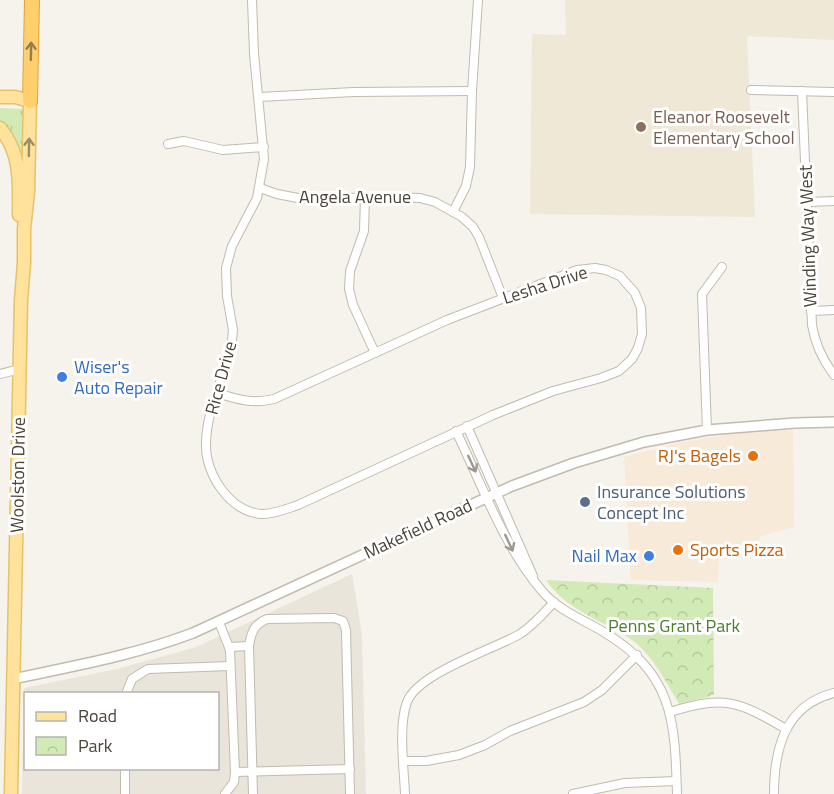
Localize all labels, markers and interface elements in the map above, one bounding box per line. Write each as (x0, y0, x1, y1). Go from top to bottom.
one-way arrow (25, 41, 37, 61)
place label: Eleanor Roosevelt Elementary School (653, 103, 795, 151)
marker: Eleanor Roosevelt Elementary School (634, 120, 648, 134)
one-way arrow (23, 137, 35, 157)
street label: Winding Way West (791, 164, 823, 308)
street label: Angela Avenue (299, 183, 411, 210)
street label: Lesha Drive (499, 258, 591, 311)
street label: Rice Drive (198, 338, 243, 418)
place label: Wiser's Auto Repair (74, 353, 163, 401)
marker: Wiser's Auto Repair (55, 370, 69, 384)
street label: Woolston Drive (3, 417, 32, 533)
place label: RJ's Bagels (658, 442, 741, 469)
marker: RJ's Bagels (746, 449, 760, 463)
one-way arrow (466, 455, 478, 473)
place label: Insurance Solutions Concept Inc (597, 478, 746, 526)
street label: Makefield Road (359, 492, 477, 566)
marker: Insurance Solutions Concept Inc (578, 495, 592, 509)
one-way arrow (503, 533, 515, 551)
place label: Sports Pizza (690, 536, 784, 563)
place label: Nail Max (571, 542, 637, 569)
marker: Sports Pizza (671, 543, 685, 557)
marker: Nail Max (642, 549, 656, 563)
park label: Penns Grant Park (608, 612, 740, 639)
legend (24, 692, 219, 770)
text: Road (78, 702, 117, 729)
text: Park (78, 732, 113, 759)

